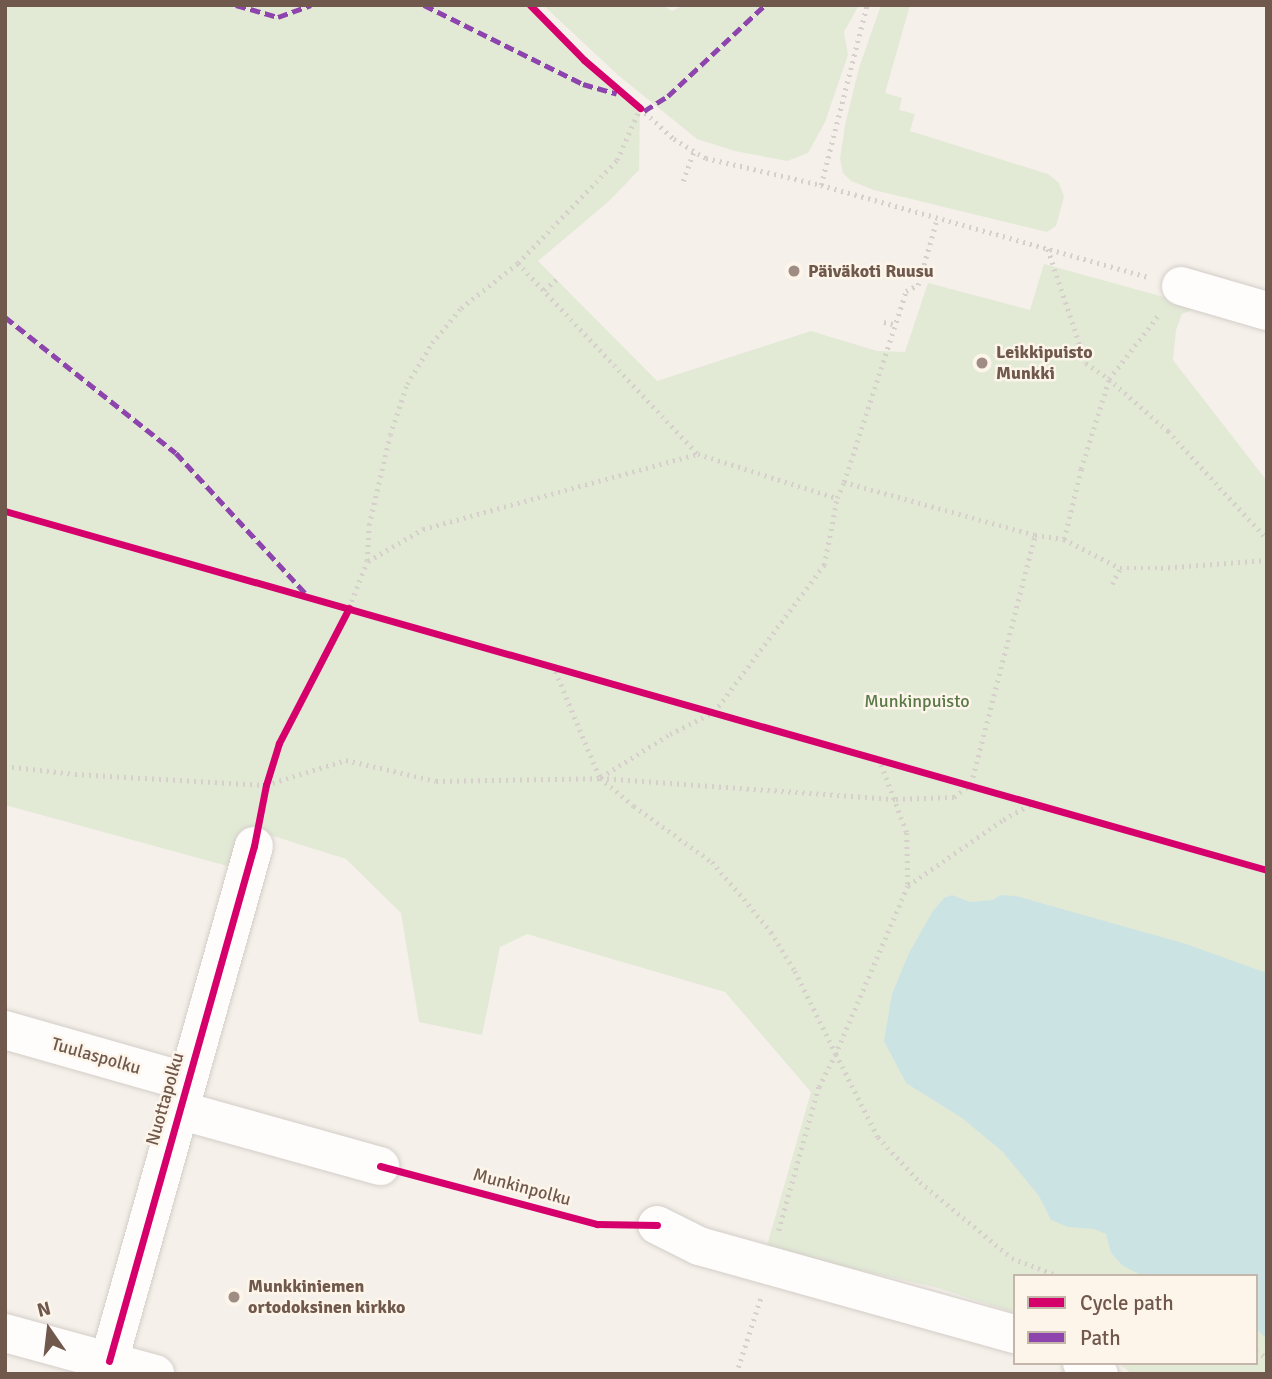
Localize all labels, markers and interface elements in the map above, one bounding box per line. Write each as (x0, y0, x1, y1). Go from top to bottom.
place label: Päiväkoti Ruusu (808, 260, 934, 282)
marker: Päiväkoti Ruusu (786, 263, 802, 279)
place label: Leikkipuisto Munkki (996, 342, 1093, 384)
marker: Leikkipuisto Munkki (974, 355, 990, 371)
park label: Munkinpuisto (864, 690, 970, 712)
street label: Tuulaspolku (49, 1033, 143, 1079)
street label: Nuottapolku (141, 1050, 189, 1148)
street label: Munkinpolku (471, 1164, 573, 1210)
legend (1013, 1274, 1258, 1365)
place label: Munkkiniemen ortodoksinen kirkko (248, 1276, 405, 1318)
marker: Munkkiniemen ortodoksinen kirkko (226, 1289, 242, 1305)
text: Cycle path (1080, 1290, 1174, 1316)
north arrow (14, 1295, 84, 1365)
text: N (35, 1296, 53, 1323)
text: Path (1080, 1325, 1121, 1351)

